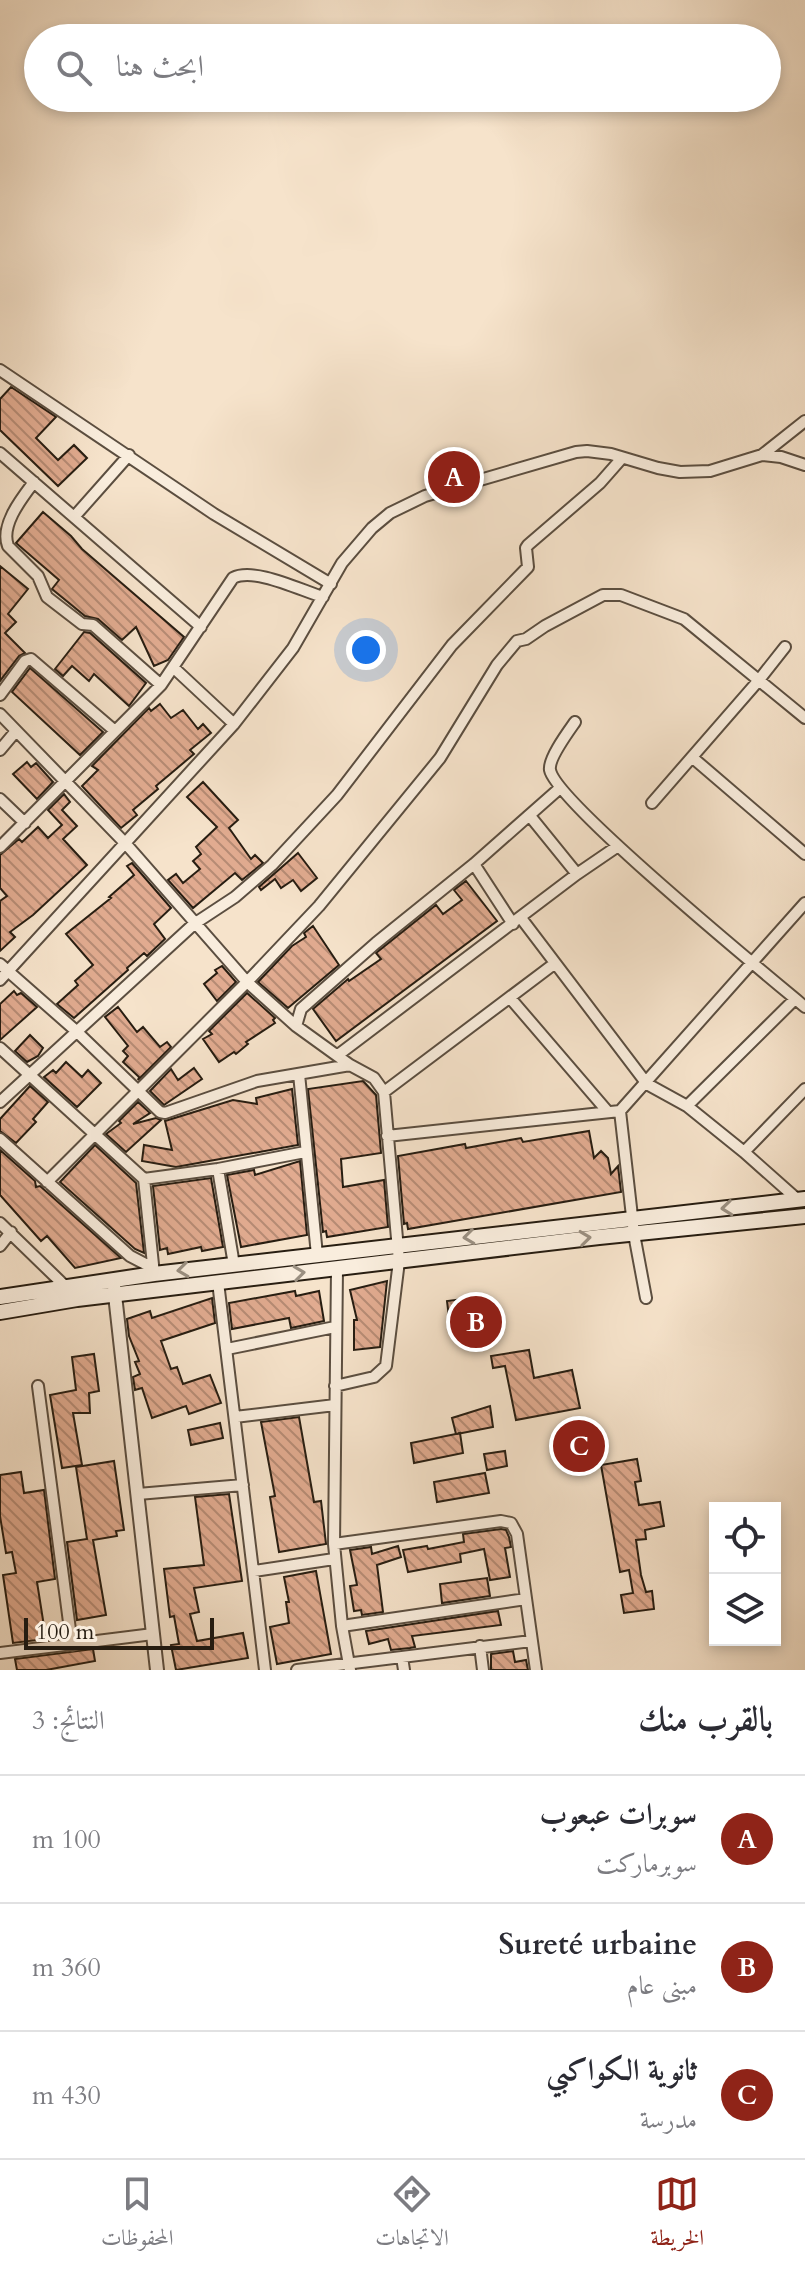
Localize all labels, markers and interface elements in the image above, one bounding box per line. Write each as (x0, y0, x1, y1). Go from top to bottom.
search box (24, 24, 781, 112)
icon: search (52, 46, 96, 90)
text: ابحث هنا (116, 46, 204, 87)
pin: A (428, 447, 480, 507)
your location (346, 630, 386, 670)
one-way arrow (721, 1199, 734, 1216)
one-way arrow (462, 1229, 475, 1246)
one-way arrow (579, 1230, 592, 1247)
one-way arrow (176, 1262, 189, 1279)
one-way arrow (292, 1265, 306, 1282)
pin: B (450, 1292, 502, 1352)
pin: C (553, 1416, 605, 1476)
map controls (709, 1502, 781, 1646)
button: locate (709, 1502, 781, 1574)
button: layers (709, 1574, 781, 1646)
scale bar (24, 1614, 214, 1650)
text: 100 m (36, 1617, 94, 1647)
text: بالقرب منك (638, 1696, 773, 1742)
text: النتائج: 3 (32, 1703, 105, 1738)
text: سوبرات عبعوب (540, 1794, 697, 1835)
text: 100 m (32, 1822, 101, 1857)
text: A (737, 1822, 757, 1857)
text: سوبرماركت (596, 1846, 697, 1881)
text: Sureté urbaine (498, 1924, 697, 1965)
text: 360 m (32, 1950, 101, 1985)
text: B (738, 1950, 756, 1985)
text: مبنى عام (627, 1968, 697, 2003)
text: ثانوية الكواكبي (546, 2050, 697, 2091)
text: 430 m (32, 2078, 101, 2113)
text: C (737, 2078, 757, 2113)
text: مدرسة (640, 2102, 697, 2137)
tab: المحفوظات (101, 2172, 173, 2259)
tab: الاتجاهات (375, 2172, 449, 2259)
tab: الخريطة (651, 2172, 704, 2259)

